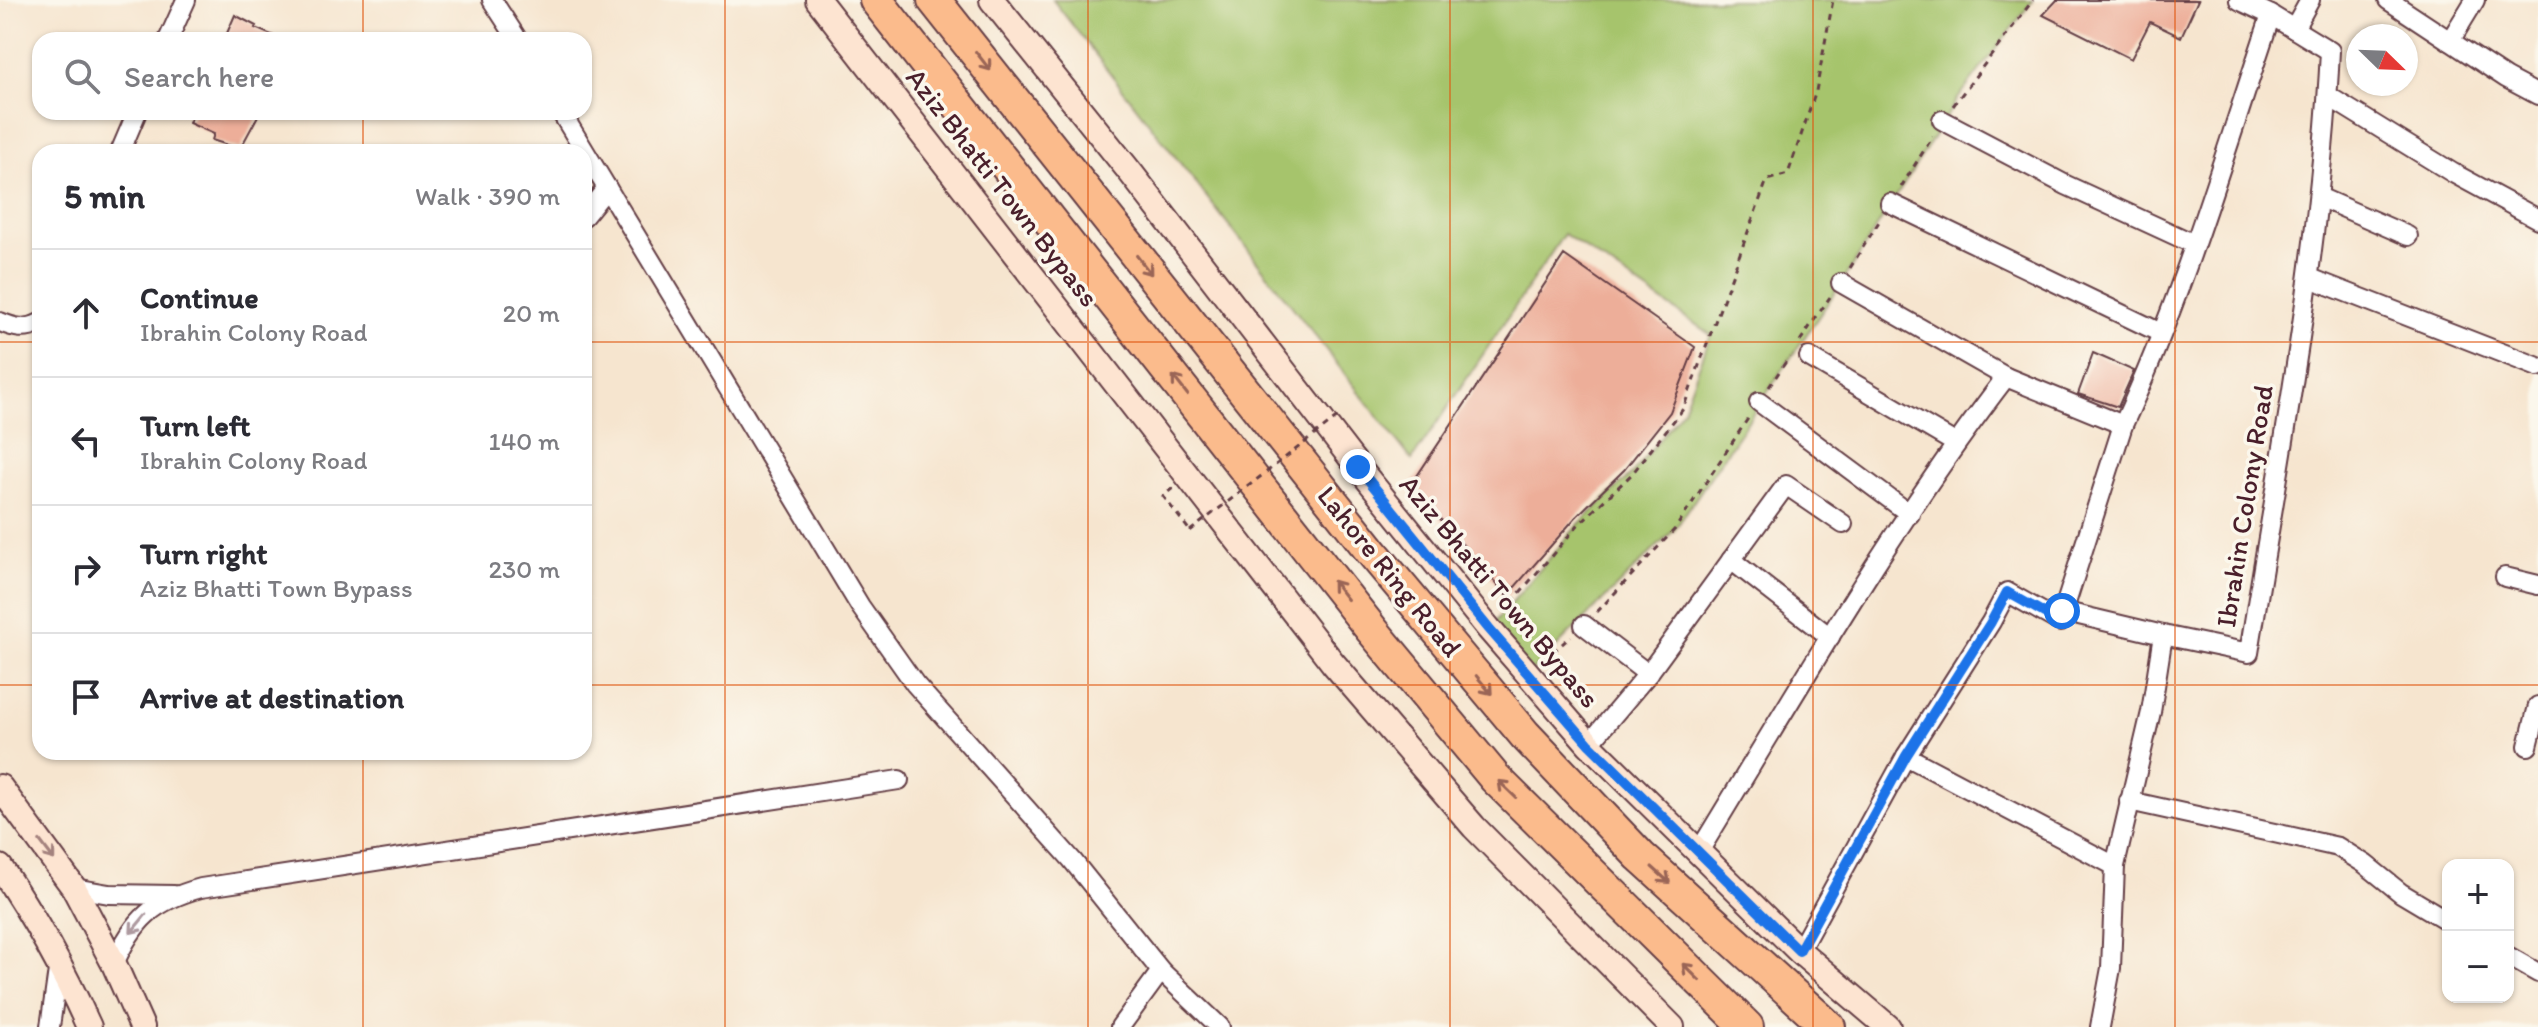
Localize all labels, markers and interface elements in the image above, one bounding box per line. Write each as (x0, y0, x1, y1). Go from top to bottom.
north arrow (2346, 24, 2418, 96)
search box (32, 32, 592, 120)
one-way arrow (974, 50, 992, 71)
icon: search (60, 54, 104, 98)
text: Search here (124, 58, 274, 95)
street label: Aziz Bhatti Town Bypass (899, 61, 1107, 313)
text: 5 min (64, 176, 145, 217)
text: Walk · 390 m (415, 180, 560, 212)
one-way arrow (1136, 254, 1153, 275)
text: Continue (140, 279, 259, 316)
icon: ahead (64, 291, 108, 335)
text: 20 m (503, 297, 560, 329)
text: Ibrahin Colony Road (140, 316, 367, 348)
one-way arrow (1171, 375, 1188, 396)
street label: Ibrahin Colony Road (2208, 382, 2280, 630)
text: Turn left (140, 407, 251, 444)
icon: left (64, 419, 108, 463)
text: 140 m (489, 425, 560, 457)
text: Ibrahin Colony Road (140, 444, 367, 476)
route end (1340, 449, 1376, 485)
street label: Aziz Bhatti Town Bypass (1393, 468, 1607, 714)
street label: Lahore Ring Road (1311, 479, 1469, 663)
text: Turn right (140, 535, 268, 572)
icon: right (64, 547, 108, 591)
text: 230 m (488, 553, 560, 585)
text: Aziz Bhatti Town Bypass (140, 572, 413, 604)
one-way arrow (1332, 580, 1349, 601)
route start (2044, 593, 2080, 629)
one-way arrow (1475, 674, 1493, 695)
icon: arrive (64, 675, 108, 719)
text: Arrive at destination (140, 679, 404, 716)
one-way arrow (1498, 780, 1517, 799)
one-way arrow (38, 839, 55, 860)
map controls (2442, 859, 2514, 1003)
button: + (2442, 859, 2514, 931)
one-way arrow (1650, 866, 1670, 884)
one-way arrow (129, 913, 146, 934)
button: − (2442, 931, 2514, 1003)
one-way arrow (1682, 962, 1701, 982)

